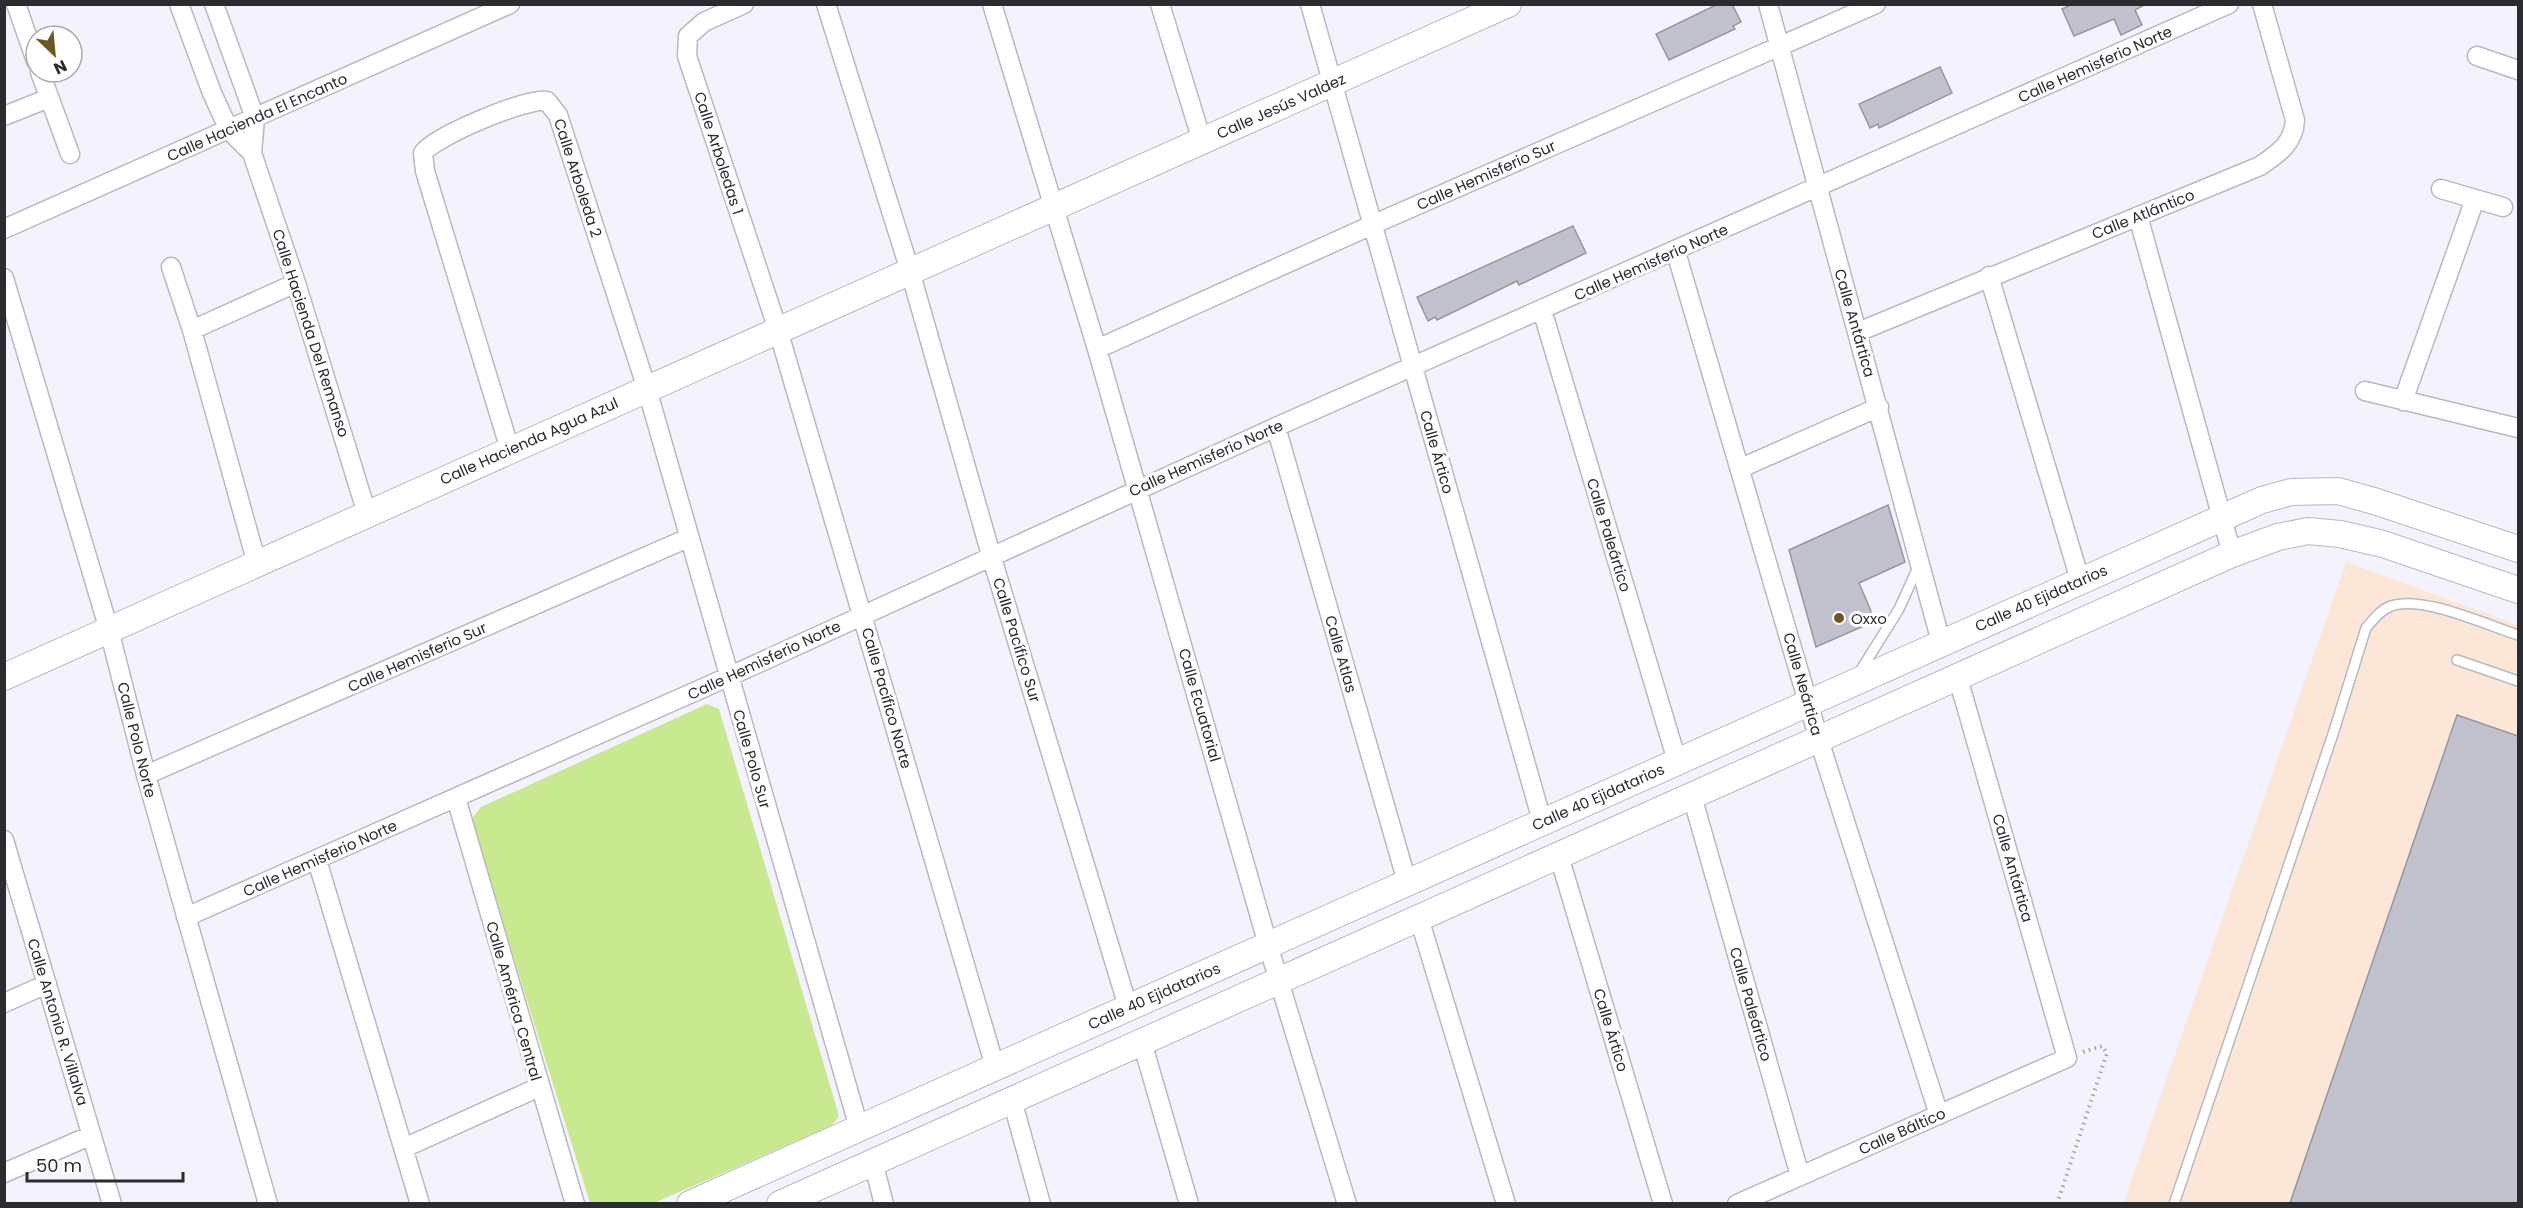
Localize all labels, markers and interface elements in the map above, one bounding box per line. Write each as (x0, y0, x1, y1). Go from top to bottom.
street label: Calle Hemisferio Norte (2015, 21, 2175, 107)
north arrow (24, 24, 84, 84)
text: N (50, 54, 71, 80)
street label: Calle Hacienda El Encanto (163, 68, 351, 166)
street label: Calle Jesús Valdez (1213, 68, 1349, 144)
street label: Calle Arboledas 1 (689, 89, 749, 217)
street label: Calle Arboleda 2 (549, 116, 607, 240)
street label: Calle Hemisferio Sur (1413, 135, 1559, 215)
street label: Calle Atlántico (2088, 184, 2198, 244)
street label: Calle Hemisferio Norte (1571, 219, 1731, 305)
street label: Calle Hacienda Del Remanso (267, 226, 355, 440)
street label: Calle Antártica (1830, 266, 1880, 380)
street label: Calle Hacienda Agua Azul (437, 392, 621, 490)
street label: Calle Ártico (1415, 408, 1459, 496)
street label: Calle Hemisferio Norte (1126, 415, 1286, 501)
street label: Calle Paleártico (1582, 476, 1636, 594)
street label: Calle 40 Ejidatarios (1971, 559, 2111, 637)
street label: Calle Pacífico Sur (988, 575, 1046, 705)
place label: Oxxo (1851, 608, 1887, 629)
marker: Oxxo (1832, 611, 1846, 625)
street label: Calle Atlas (1320, 613, 1362, 695)
street label: Calle Hemisferio Norte (684, 615, 844, 705)
street label: Calle Hemisferio Sur (344, 617, 490, 697)
street label: Calle Pacífico Norte (857, 625, 917, 771)
street label: Calle Neártica (1778, 630, 1828, 738)
street label: Calle Ecuatorial (1174, 646, 1226, 764)
street label: Calle Polo Norte (112, 680, 162, 800)
street label: Calle Polo Sur (728, 707, 776, 811)
street label: Calle 40 Ejidatarios (1528, 758, 1668, 836)
street label: Calle Antártica (1988, 811, 2038, 925)
street label: Calle Hemisferio Norte (240, 815, 400, 901)
street label: Calle América Central (481, 919, 547, 1083)
street label: Calle Antonio R. Villalva (23, 936, 93, 1108)
street label: Calle Paleártico (1725, 944, 1777, 1064)
street label: Calle 40 Ejidatarios (1084, 957, 1224, 1035)
street label: Calle Ártico (1588, 986, 1634, 1074)
street label: Calle Báltico (1855, 1102, 1949, 1160)
scale bar (27, 1145, 183, 1183)
text: 50 m (36, 1153, 82, 1178)

